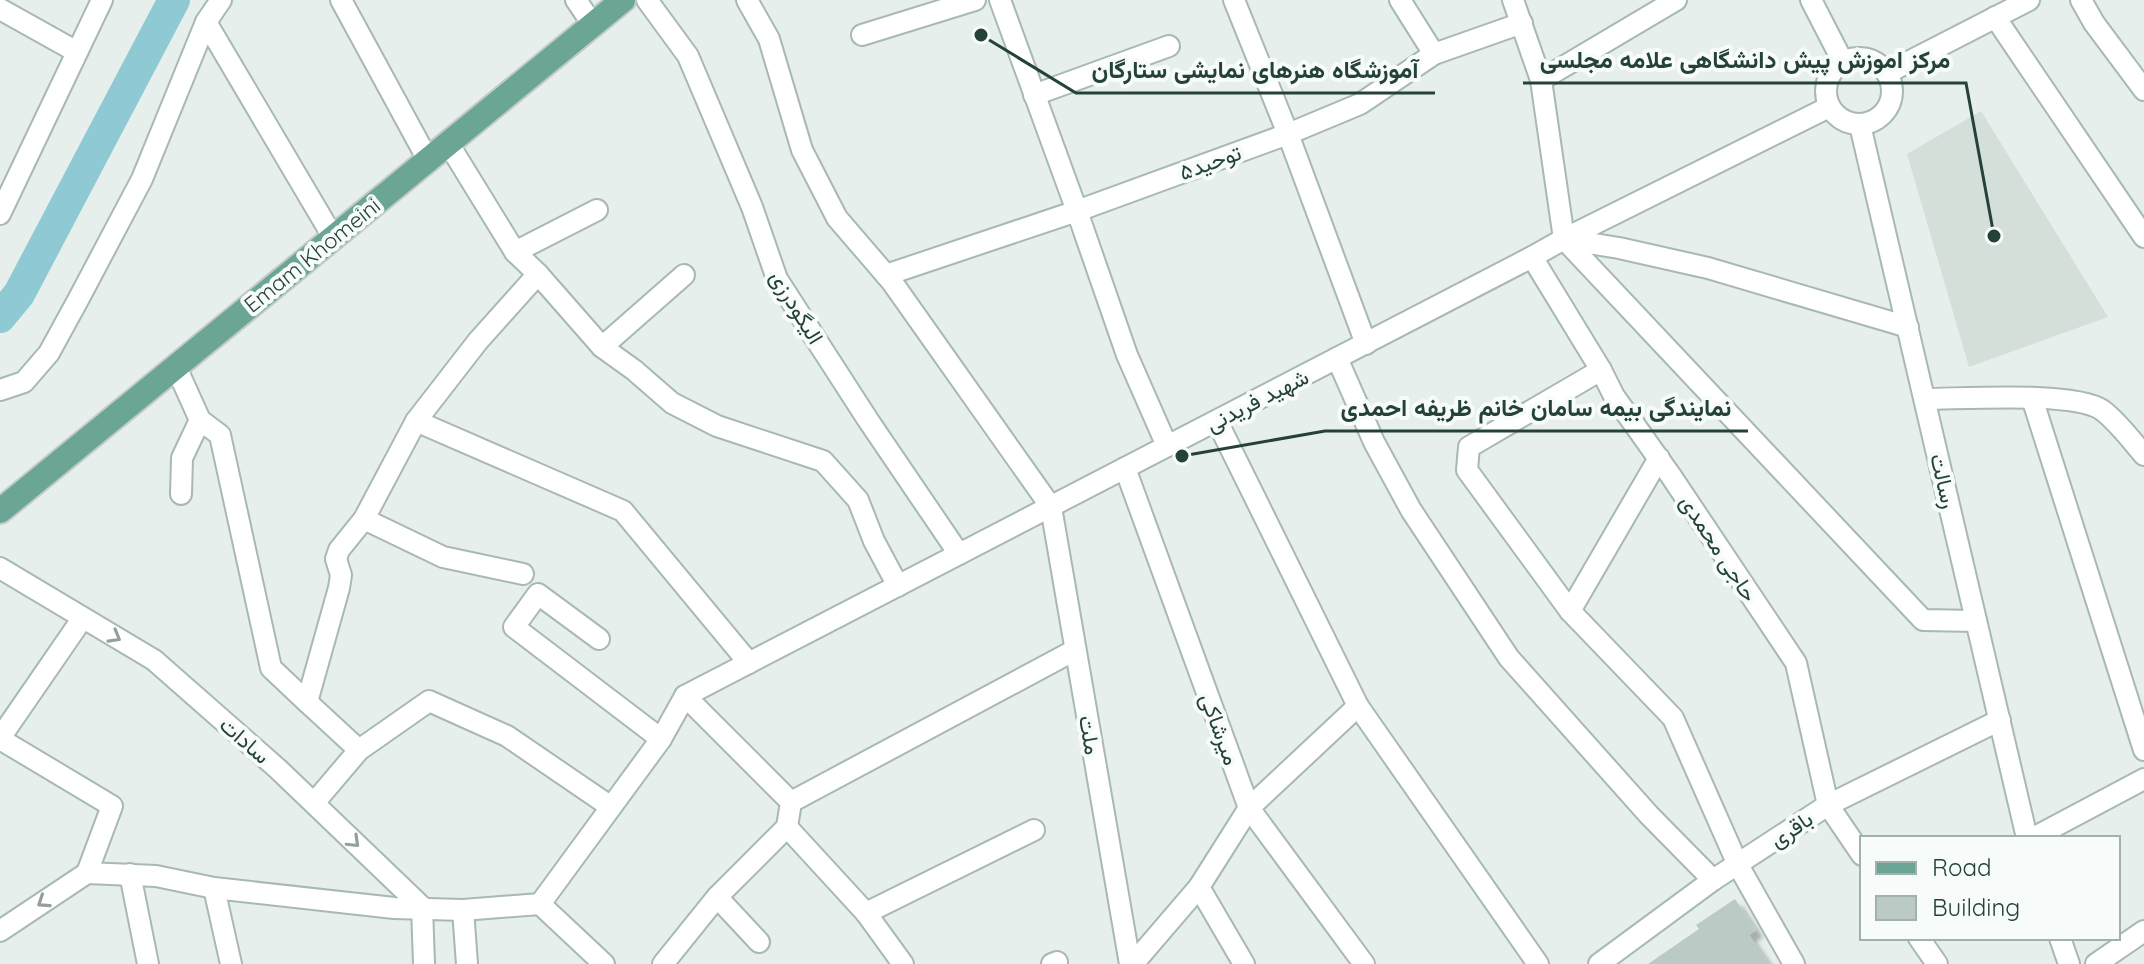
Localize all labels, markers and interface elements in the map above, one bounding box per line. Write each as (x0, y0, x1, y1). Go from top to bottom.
callout: مرکز اموزش پیش دانشگاهی علامه مجلسی (1523, 35, 1966, 83)
text: مرکز اموزش پیش دانشگاهی علامه مجلسی (1540, 44, 1950, 76)
callout: آموزشگاه هنرهای نمایشی ستارگان (1076, 45, 1435, 93)
text: آموزشگاه هنرهای نمایشی ستارگان (1091, 54, 1420, 85)
street label: توحید۵ (1175, 138, 1245, 186)
street label: Emam Khomeini (238, 191, 386, 319)
street label: الیگودرزی (764, 265, 830, 349)
street label: شهید فریدنی (1201, 362, 1313, 438)
callout: نمایندگی بیمه سامان خانم ظریفه احمدی (1325, 383, 1748, 431)
text: نمایندگی بیمه سامان خانم ظریفه احمدی (1341, 392, 1731, 424)
street label: رسالت (1924, 451, 1964, 511)
street label: حاجی محمدی (1674, 489, 1764, 607)
one-way arrow (106, 627, 121, 643)
street label: میرشاکی (1194, 689, 1246, 769)
street label: سادات (214, 710, 276, 770)
street label: ملت (1073, 713, 1107, 757)
street label: باقری (1764, 804, 1818, 854)
one-way arrow (345, 833, 359, 847)
legend (1860, 836, 2120, 940)
text: Road (1932, 852, 1992, 882)
one-way arrow (38, 892, 52, 907)
text: Building (1932, 892, 2020, 922)

